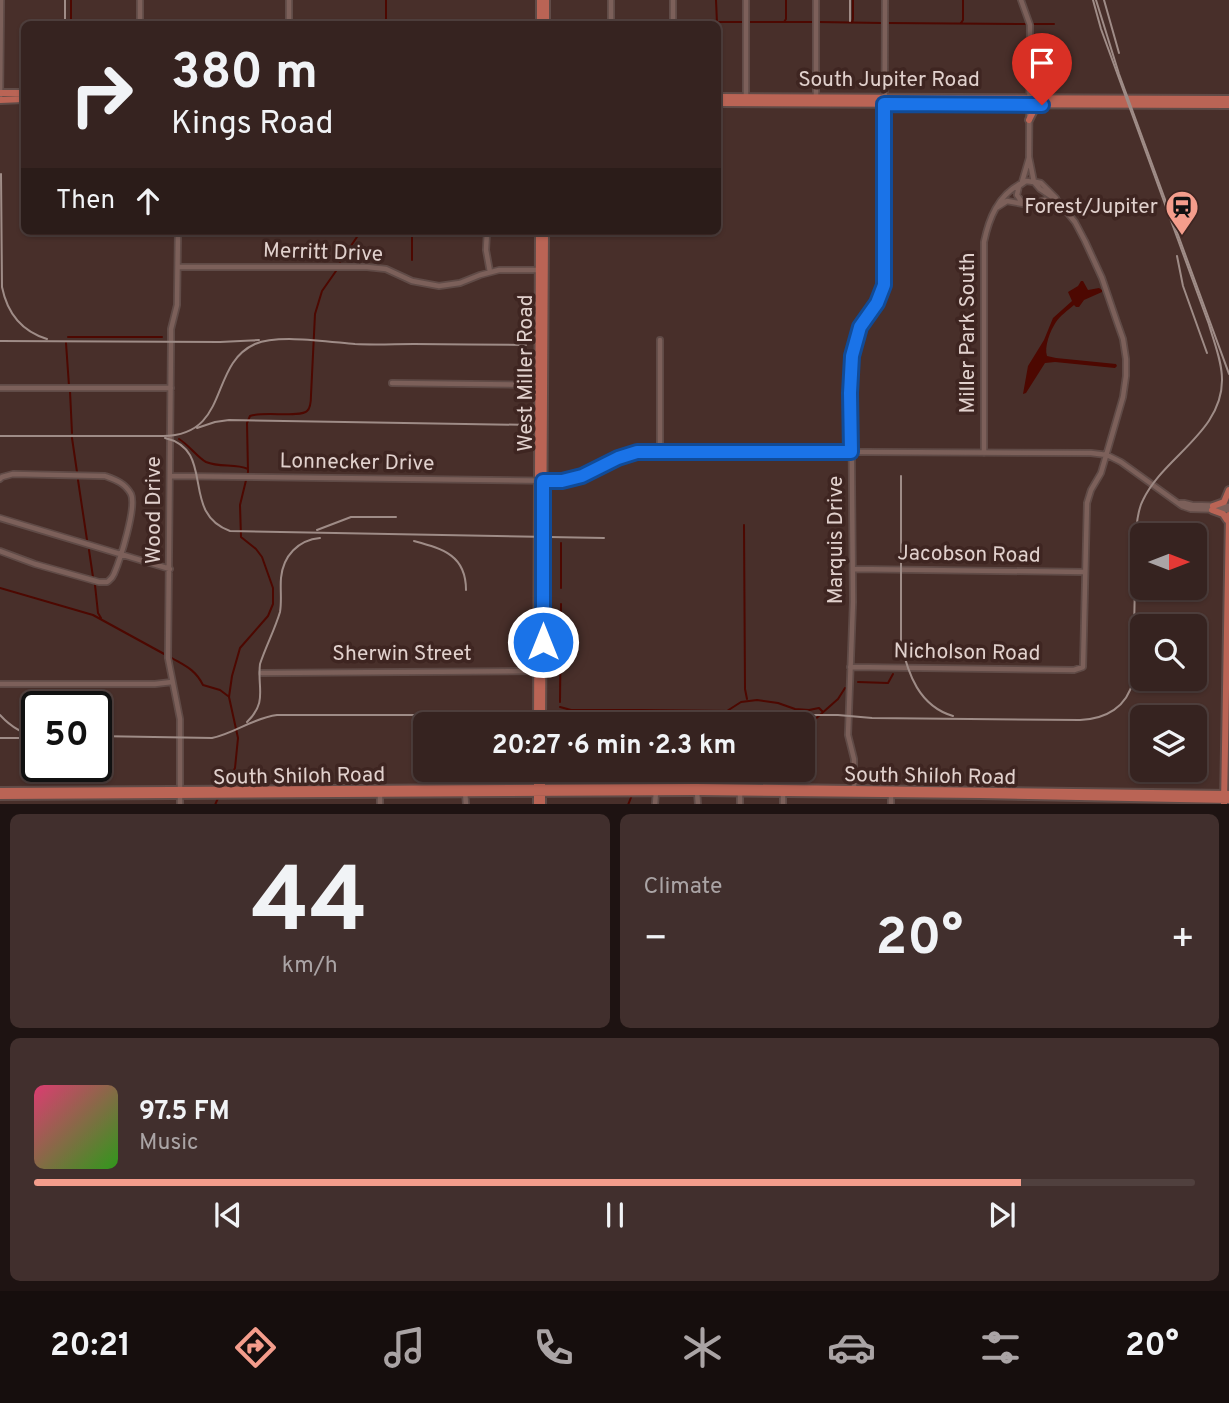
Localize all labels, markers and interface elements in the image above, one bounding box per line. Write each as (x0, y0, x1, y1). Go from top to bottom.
pin (1012, 33, 1072, 105)
text: 380 m (171, 44, 318, 106)
icon: arrive (1023, 44, 1061, 82)
icon: right (56, 49, 147, 140)
street label: South Jupiter Road (798, 67, 980, 94)
text: Kings Road (171, 105, 333, 145)
icon: ahead (129, 182, 167, 220)
text: Then (56, 185, 115, 218)
station icon: Forest/Jupiter (1163, 188, 1201, 237)
place label: Forest/Jupiter (1024, 194, 1158, 221)
street label: Merritt Drive (262, 237, 384, 269)
street label: Miller Park South (955, 252, 982, 414)
street label: West Miller Road (513, 294, 540, 452)
street label: Lonnecker Drive (279, 448, 435, 478)
street label: Wood Drive (141, 456, 168, 564)
street label: Marquis Drive (823, 476, 850, 604)
north arrow (1130, 523, 1208, 600)
map controls (1130, 523, 1207, 782)
street label: Jacobson Road (897, 540, 1041, 570)
position arrow (506, 605, 580, 679)
button: search (1130, 614, 1207, 691)
street label: Nicholson Road (893, 638, 1041, 668)
street label: Sherwin Street (332, 641, 472, 668)
speed limit sign: 50 (21, 691, 112, 782)
button: layers (1130, 705, 1207, 782)
text: 20:27 · 6 min · 2.3 km (492, 730, 736, 763)
street label: South Shiloh Road (213, 762, 385, 792)
street label: South Shiloh Road (844, 762, 1016, 792)
text: 44 (251, 849, 368, 964)
text: Climate (644, 873, 722, 902)
text: 20° (875, 907, 963, 973)
text: − (644, 916, 668, 965)
text: + (1170, 916, 1195, 965)
text: km/h (282, 952, 338, 981)
text: 97.5 FM (139, 1096, 230, 1129)
text: Music (139, 1129, 199, 1158)
icon: previous (209, 1196, 247, 1234)
icon: pause (596, 1196, 634, 1234)
icon: next (983, 1196, 1021, 1234)
icon: directions (231, 1323, 280, 1372)
icon: music (380, 1323, 429, 1372)
icon: phone (529, 1323, 578, 1372)
icon: climate (678, 1323, 727, 1372)
icon: car (827, 1323, 876, 1372)
icon: filters (976, 1323, 1025, 1372)
text: 20:21 (50, 1327, 131, 1367)
text: 20° (1125, 1327, 1179, 1367)

